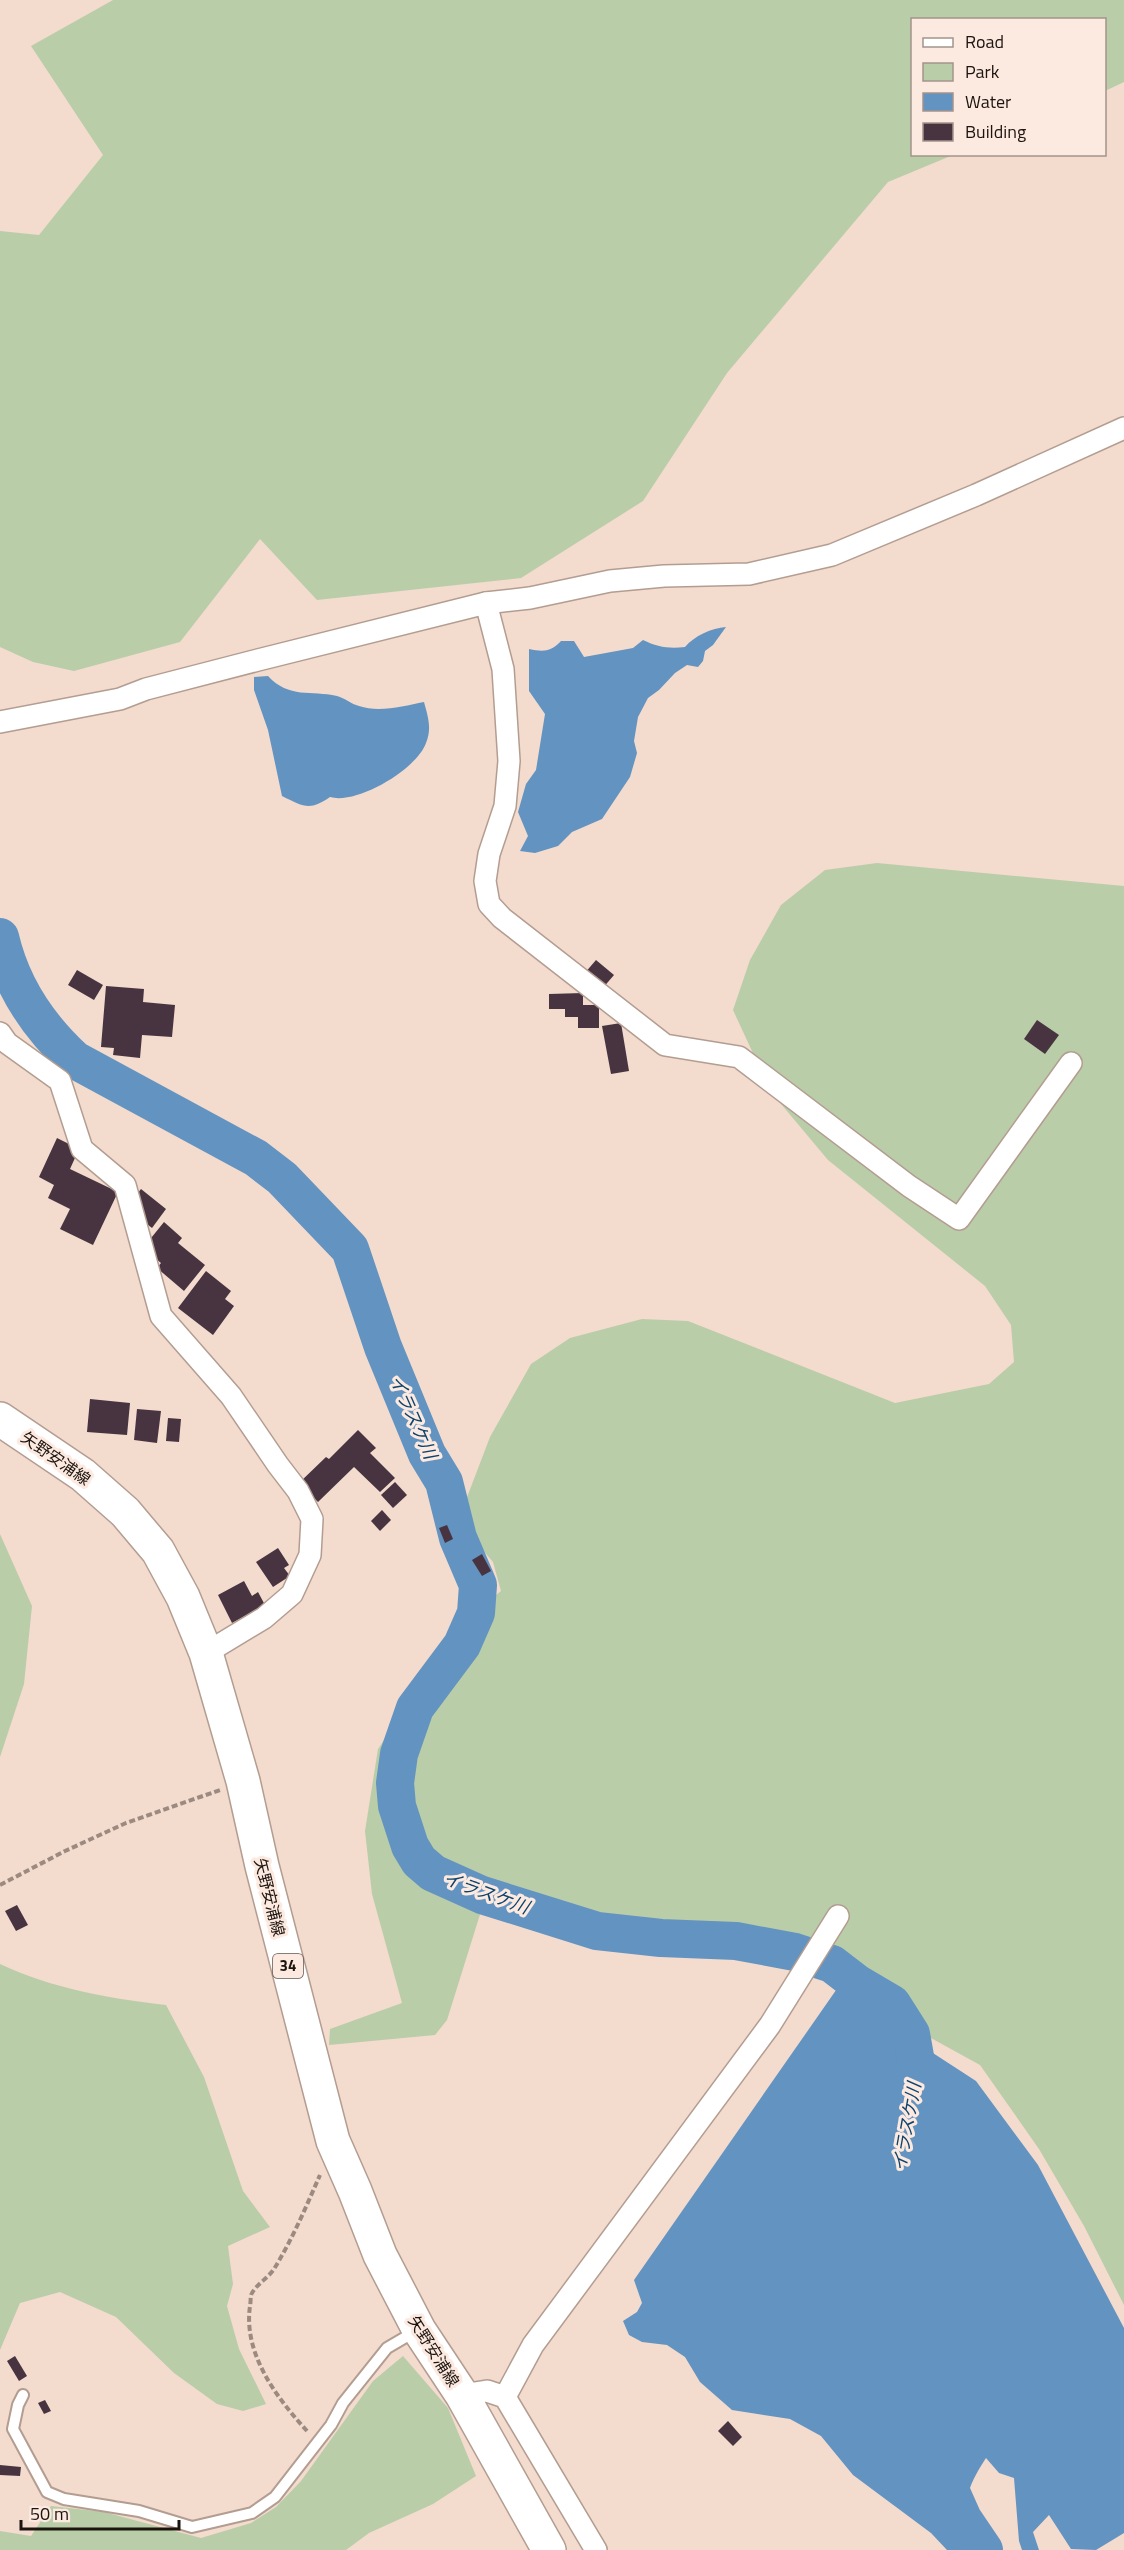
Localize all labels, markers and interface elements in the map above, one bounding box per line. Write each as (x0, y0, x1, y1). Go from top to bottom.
legend (911, 18, 1106, 156)
text: Road (965, 28, 1004, 55)
text: Park (965, 58, 1000, 85)
text: Water (965, 88, 1011, 115)
text: Building (965, 118, 1026, 145)
water label: イラスケ川 (383, 1370, 445, 1465)
street label: 矢野安浦線 (16, 1425, 96, 1491)
street label: 矢野安浦線 (249, 1855, 291, 1939)
water label: イラスケ川 (439, 1865, 535, 1921)
road number: 34 (273, 1954, 303, 1978)
water label: イラスケ川 (885, 2078, 928, 2173)
street label: 矢野安浦線 (403, 2311, 465, 2391)
scale bar (21, 2493, 178, 2531)
text: 50 m (30, 2500, 69, 2527)

